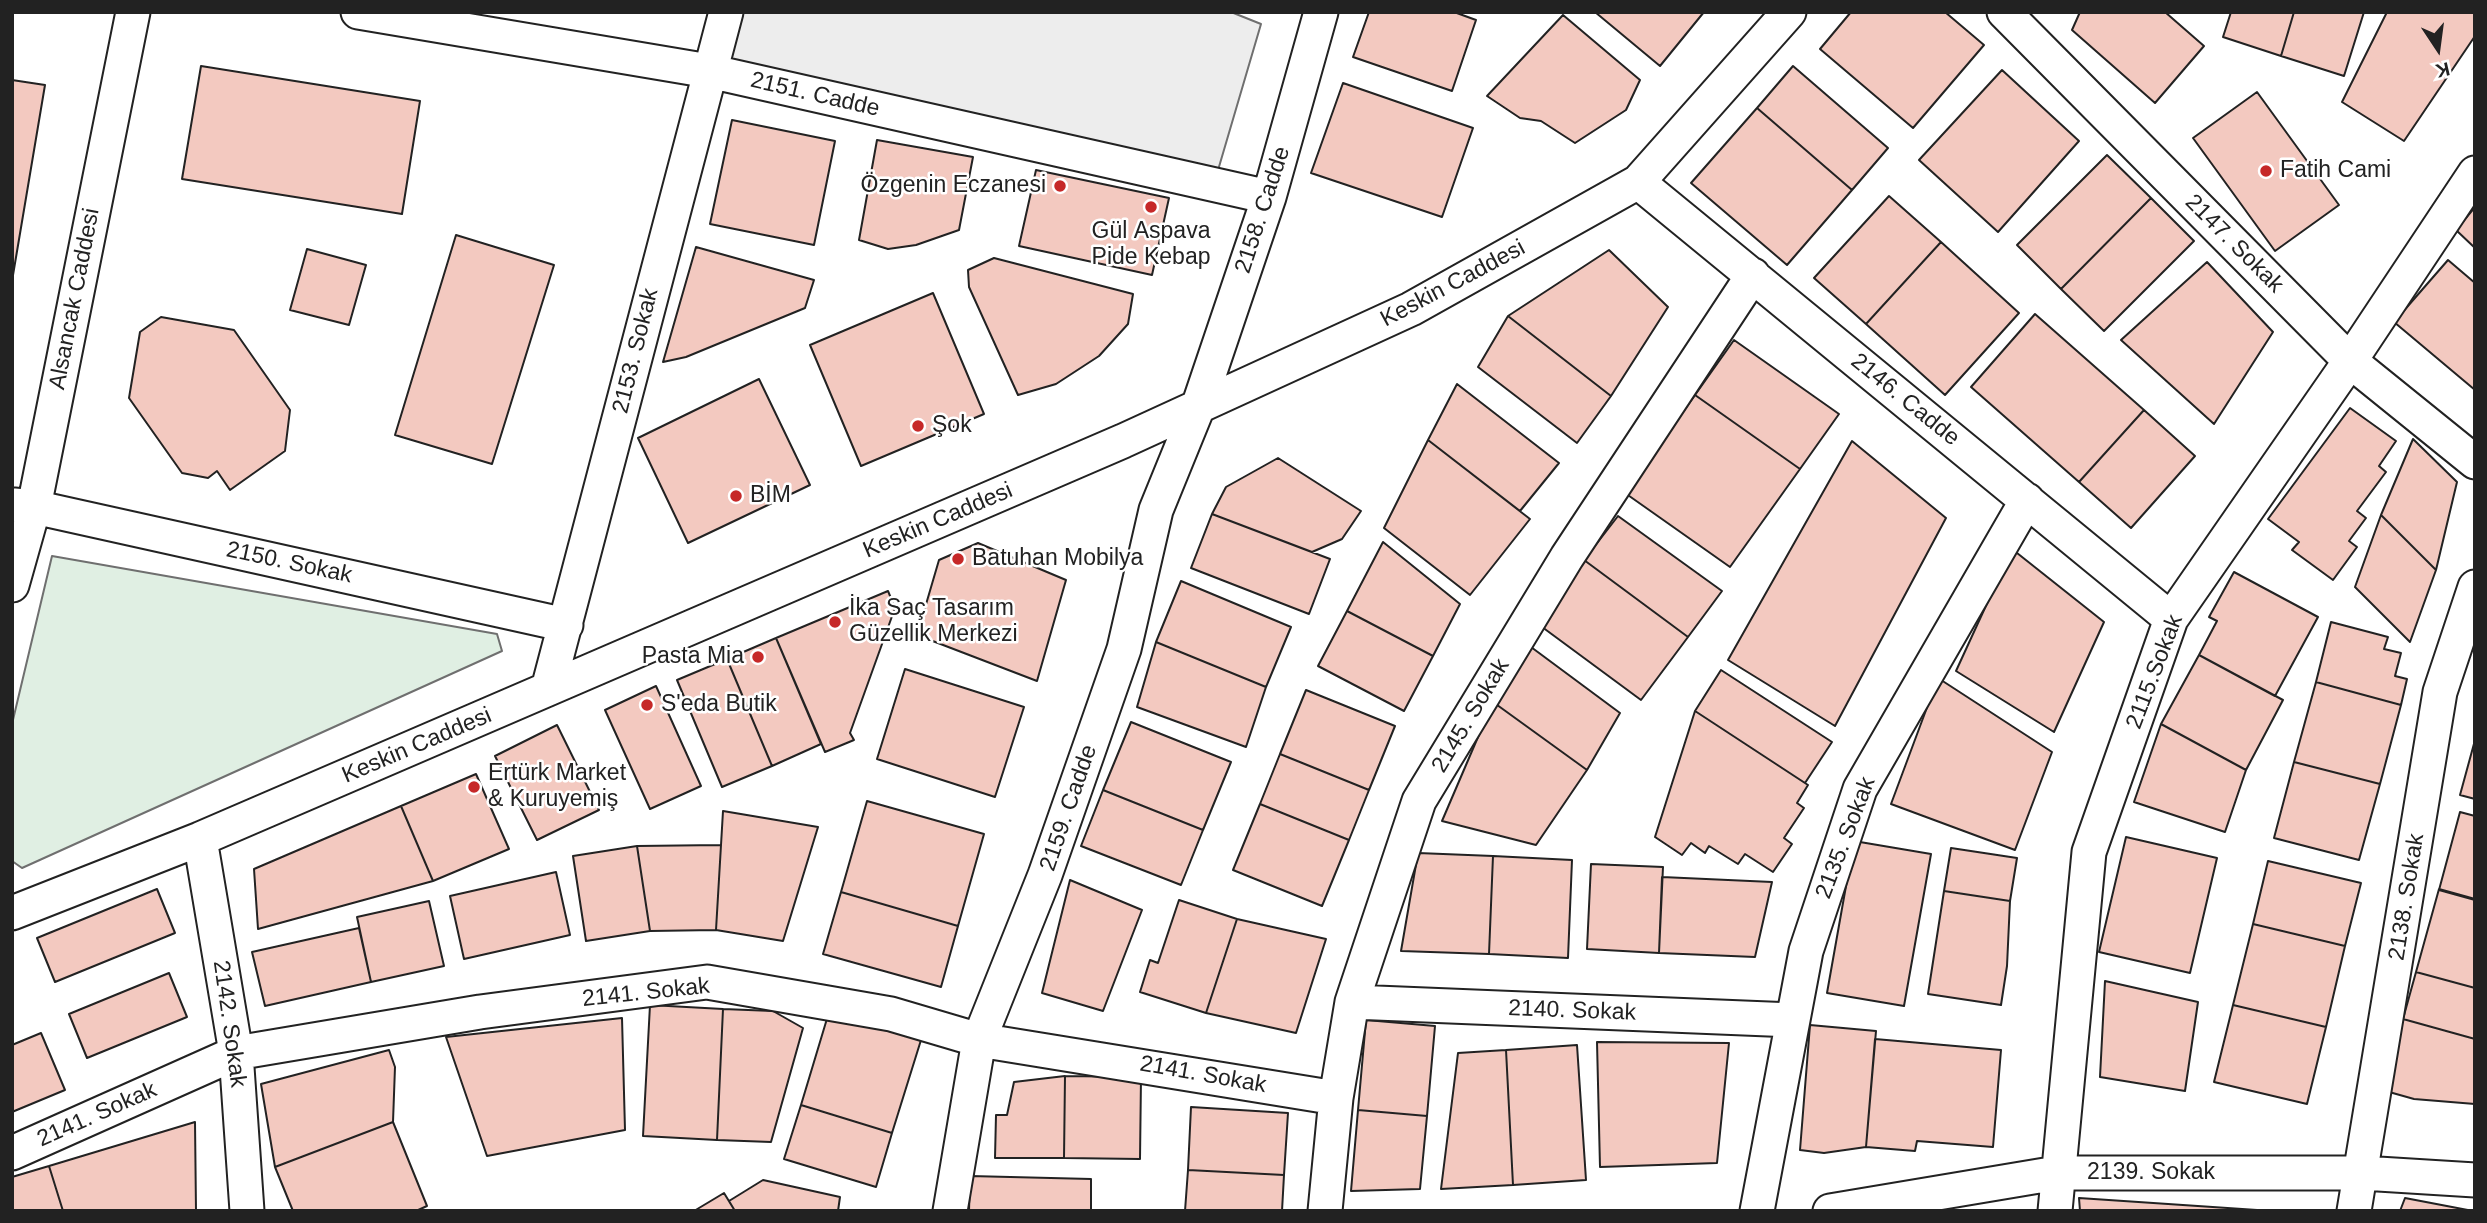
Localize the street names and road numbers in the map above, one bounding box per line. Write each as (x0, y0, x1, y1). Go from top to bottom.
street label: 2151. Cadde (748, 67, 882, 123)
street label: 2158. Cadde (1230, 143, 1296, 277)
street label: 2147. Sokak (2179, 189, 2289, 299)
street label: Alsancak Caddesi (44, 206, 106, 392)
street label: Keskin Caddesi (1376, 234, 1530, 334)
street label: 2153. Sokak (607, 286, 665, 416)
street label: 2146. Cadde (1845, 348, 1965, 452)
street label: Keskin Caddesi (859, 477, 1017, 565)
street label: 2150. Sokak (224, 536, 354, 590)
street label: 2115.Sokak (2121, 611, 2189, 733)
street label: 2145. Sokak (1426, 654, 1516, 778)
street label: Keskin Caddesi (338, 702, 496, 790)
street label: 2159. Cadde (1035, 741, 1103, 875)
street label: 2135. Sokak (1810, 773, 1882, 903)
street label: 2138. Sokak (2383, 832, 2431, 962)
street label: 2142. Sokak (206, 959, 252, 1089)
street label: 2141. Sokak (581, 973, 711, 1013)
street label: 2140. Sokak (1508, 995, 1636, 1027)
street label: 2141. Sokak (1138, 1050, 1268, 1100)
street label: 2141. Sokak (33, 1076, 161, 1154)
street label: 2139. Sokak (2087, 1159, 2215, 1187)

